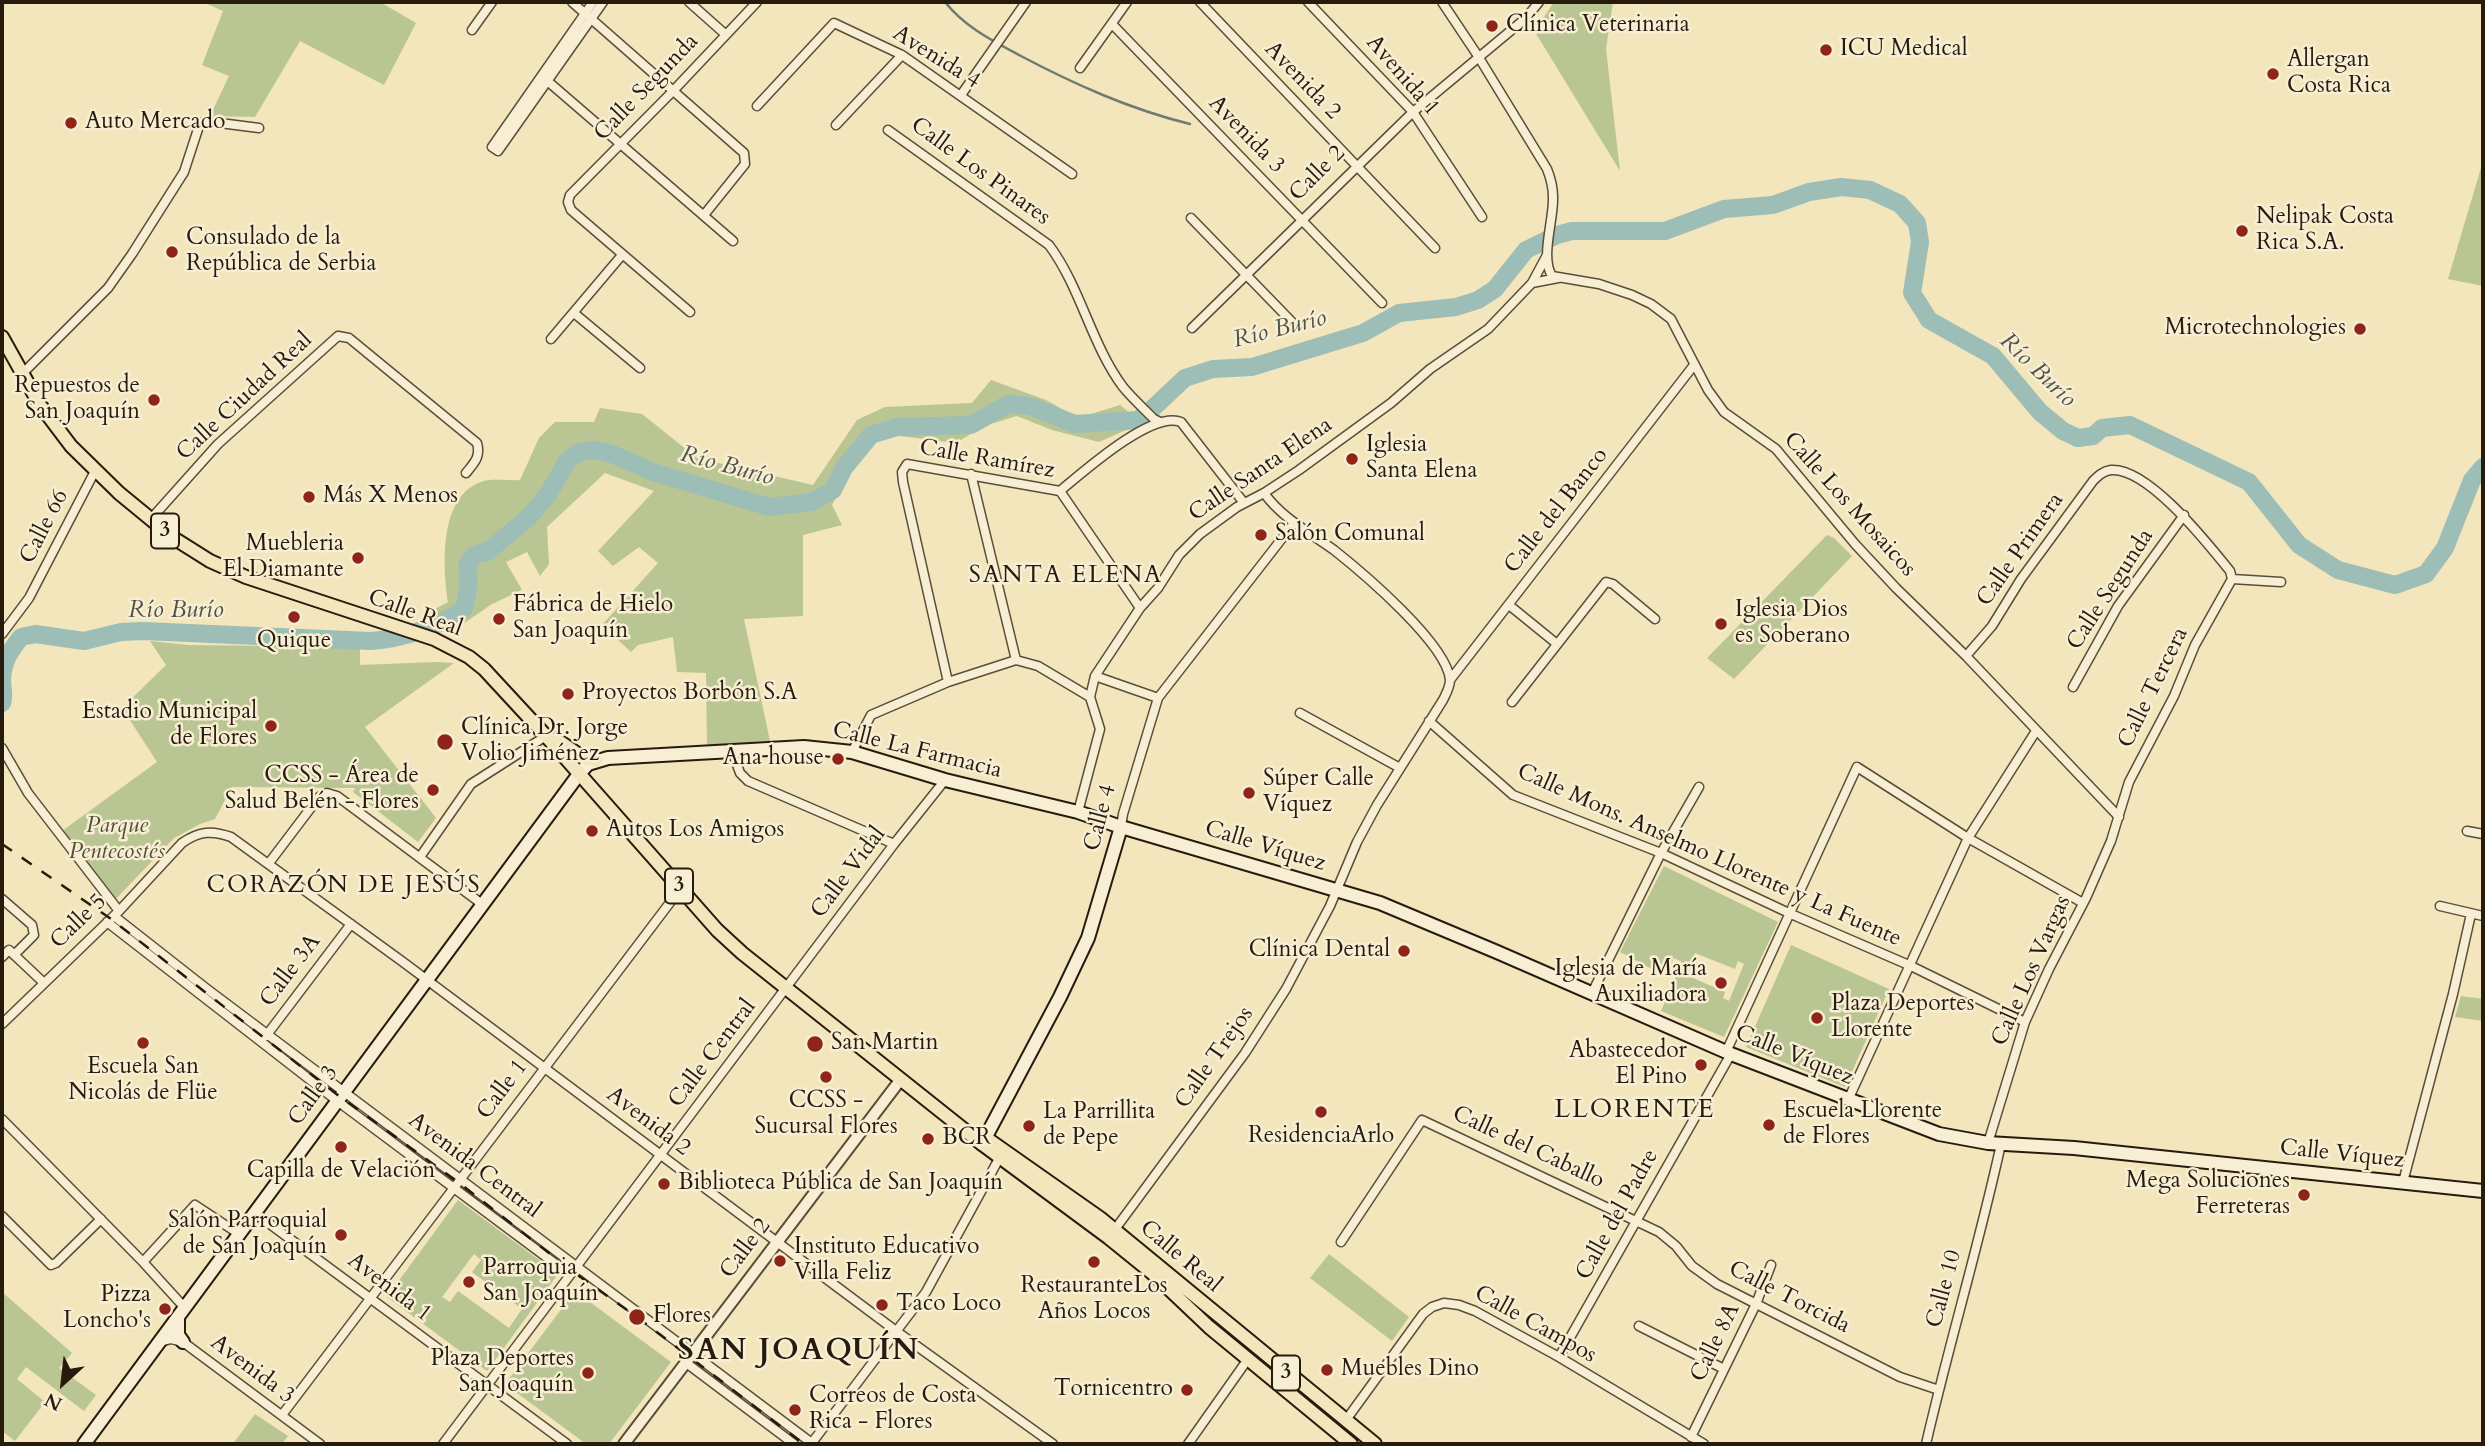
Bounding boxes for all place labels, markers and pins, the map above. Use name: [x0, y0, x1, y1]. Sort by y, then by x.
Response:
place label: Clínica Veterinaria: [1506, 12, 1690, 40]
marker: Clínica Veterinaria: [1484, 18, 1500, 34]
place label: ICU Medical: [1840, 36, 1967, 64]
marker: ICU Medical: [1818, 42, 1834, 58]
place label: Allergan Costa Rica: [2287, 47, 2391, 101]
marker: Allergan Costa Rica: [2265, 66, 2281, 82]
place label: Auto Mercado: [85, 109, 225, 137]
marker: Auto Mercado: [63, 115, 79, 131]
place label: Nelipak Costa Rica S.A.: [2256, 204, 2394, 258]
marker: Nelipak Costa Rica S.A.: [2234, 223, 2250, 239]
place label: Consulado de la República de Serbia: [186, 225, 376, 279]
marker: Consulado de la República de Serbia: [164, 244, 180, 260]
place label: Microtechnologies: [2164, 315, 2346, 343]
marker: Microtechnologies: [2352, 321, 2368, 337]
place label: Repuestos de San Joaquín: [14, 373, 140, 427]
marker: Repuestos de San Joaquín: [146, 392, 162, 408]
place label: Iglesia Santa Elena: [1366, 432, 1477, 486]
marker: Iglesia Santa Elena: [1344, 451, 1360, 467]
place label: Más X Menos: [323, 483, 458, 511]
marker: Más X Menos: [301, 489, 317, 505]
place label: Salón Comunal: [1275, 521, 1425, 549]
marker: Salón Comunal: [1253, 527, 1269, 543]
place label: Muebleria El Diamante: [223, 531, 344, 585]
marker: Muebleria El Diamante: [350, 550, 366, 566]
place label: Fábrica de Hielo San Joaquín: [513, 592, 673, 646]
place label: Iglesia Dios es Soberano: [1735, 597, 1850, 651]
marker: Quique: [286, 609, 302, 625]
marker: Fábrica de Hielo San Joaquín: [491, 611, 507, 627]
marker: Iglesia Dios es Soberano: [1713, 616, 1729, 632]
place label: Quique: [257, 628, 331, 656]
place label: Proyectos Borbón S.A: [582, 680, 797, 708]
marker: Proyectos Borbón S.A: [560, 686, 576, 702]
place label: Estadio Municipal de Flores: [82, 699, 257, 753]
place label: Clínica Dr. Jorge Volio Jiménez: [461, 715, 628, 769]
marker: Estadio Municipal de Flores: [263, 718, 279, 734]
marker: Clínica Dr. Jorge Volio Jiménez: [435, 732, 455, 752]
place label: Ana house: [723, 745, 824, 773]
marker: Ana house: [830, 751, 846, 767]
place label: CCSS - Área de Salud Belén - Flores: [225, 763, 419, 817]
place label: Súper Calle Víquez: [1263, 766, 1374, 820]
marker: CCSS - Área de Salud Belén - Flores: [425, 782, 441, 798]
marker: Súper Calle Víquez: [1241, 785, 1257, 801]
place label: Autos Los Amigos: [606, 817, 784, 845]
marker: Autos Los Amigos: [584, 823, 600, 839]
place label: Clínica Dental: [1249, 937, 1390, 965]
marker: Clínica Dental: [1396, 943, 1412, 959]
place label: Iglesia de María Auxiliadora: [1554, 956, 1707, 1010]
marker: Iglesia de María Auxiliadora: [1713, 975, 1729, 991]
place label: Plaza Deportes Llorente: [1831, 991, 1974, 1045]
marker: Plaza Deportes Llorente: [1809, 1010, 1825, 1026]
place label: San Martin: [831, 1030, 939, 1058]
marker: San Martin: [805, 1034, 825, 1054]
marker: Escuela San Nicolás de Flüe: [135, 1035, 151, 1051]
place label: Abastecedor El Pino: [1569, 1038, 1687, 1092]
place label: Escuela San Nicolás de Flüe: [68, 1054, 218, 1108]
marker: Abastecedor El Pino: [1693, 1057, 1709, 1073]
marker: CCSS - Sucursal Flores: [818, 1069, 834, 1085]
place label: CCSS - Sucursal Flores: [754, 1088, 898, 1142]
place label: Escuela Llorente de Flores: [1783, 1098, 1942, 1152]
place label: La Parrillita de Pepe: [1043, 1099, 1155, 1153]
marker: ResidenciaArlo: [1313, 1104, 1329, 1120]
marker: Escuela Llorente de Flores: [1761, 1117, 1777, 1133]
marker: La Parrillita de Pepe: [1021, 1118, 1037, 1134]
place label: ResidenciaArlo: [1248, 1123, 1394, 1151]
place label: BCR: [942, 1125, 991, 1153]
marker: BCR: [920, 1131, 936, 1147]
marker: Capilla de Velación: [333, 1139, 349, 1155]
place label: Capilla de Velación: [247, 1158, 435, 1186]
place label: Mega Soluciones Ferreteras: [2126, 1168, 2290, 1222]
place label: Biblioteca Pública de San Joaquín: [678, 1170, 1003, 1198]
marker: Biblioteca Pública de San Joaquín: [656, 1176, 672, 1192]
marker: Mega Soluciones Ferreteras: [2296, 1187, 2312, 1203]
place label: Salón Parroquial de San Joaquín: [168, 1208, 327, 1262]
marker: Salón Parroquial de San Joaquín: [333, 1227, 349, 1243]
place label: Instituto Educativo Villa Feliz: [794, 1234, 979, 1288]
marker: Instituto Educativo Villa Feliz: [772, 1253, 788, 1269]
marker: RestauranteLos Años Locos: [1086, 1254, 1102, 1270]
place label: Parroquia San Joaquín: [483, 1255, 598, 1309]
place label: RestauranteLos Años Locos: [1020, 1273, 1168, 1327]
marker: Parroquia San Joaquín: [461, 1274, 477, 1290]
place label: Pizza Loncho's: [63, 1282, 151, 1336]
place label: Taco Loco: [896, 1291, 1001, 1319]
marker: Taco Loco: [874, 1297, 890, 1313]
marker: Pizza Loncho's: [157, 1301, 173, 1317]
place label: Flores: [653, 1303, 711, 1331]
marker: Flores: [627, 1307, 647, 1327]
place label: Plaza Deportes San Joaquín: [431, 1346, 574, 1400]
place label: Muebles Dino: [1341, 1356, 1479, 1384]
marker: Muebles Dino: [1319, 1362, 1335, 1378]
marker: Plaza Deportes San Joaquín: [580, 1365, 596, 1381]
place label: Tornicentro: [1054, 1376, 1173, 1404]
marker: Tornicentro: [1179, 1382, 1195, 1398]
place label: Correos de Costa Rica - Flores: [809, 1383, 976, 1437]
marker: Correos de Costa Rica - Flores: [787, 1402, 803, 1418]

